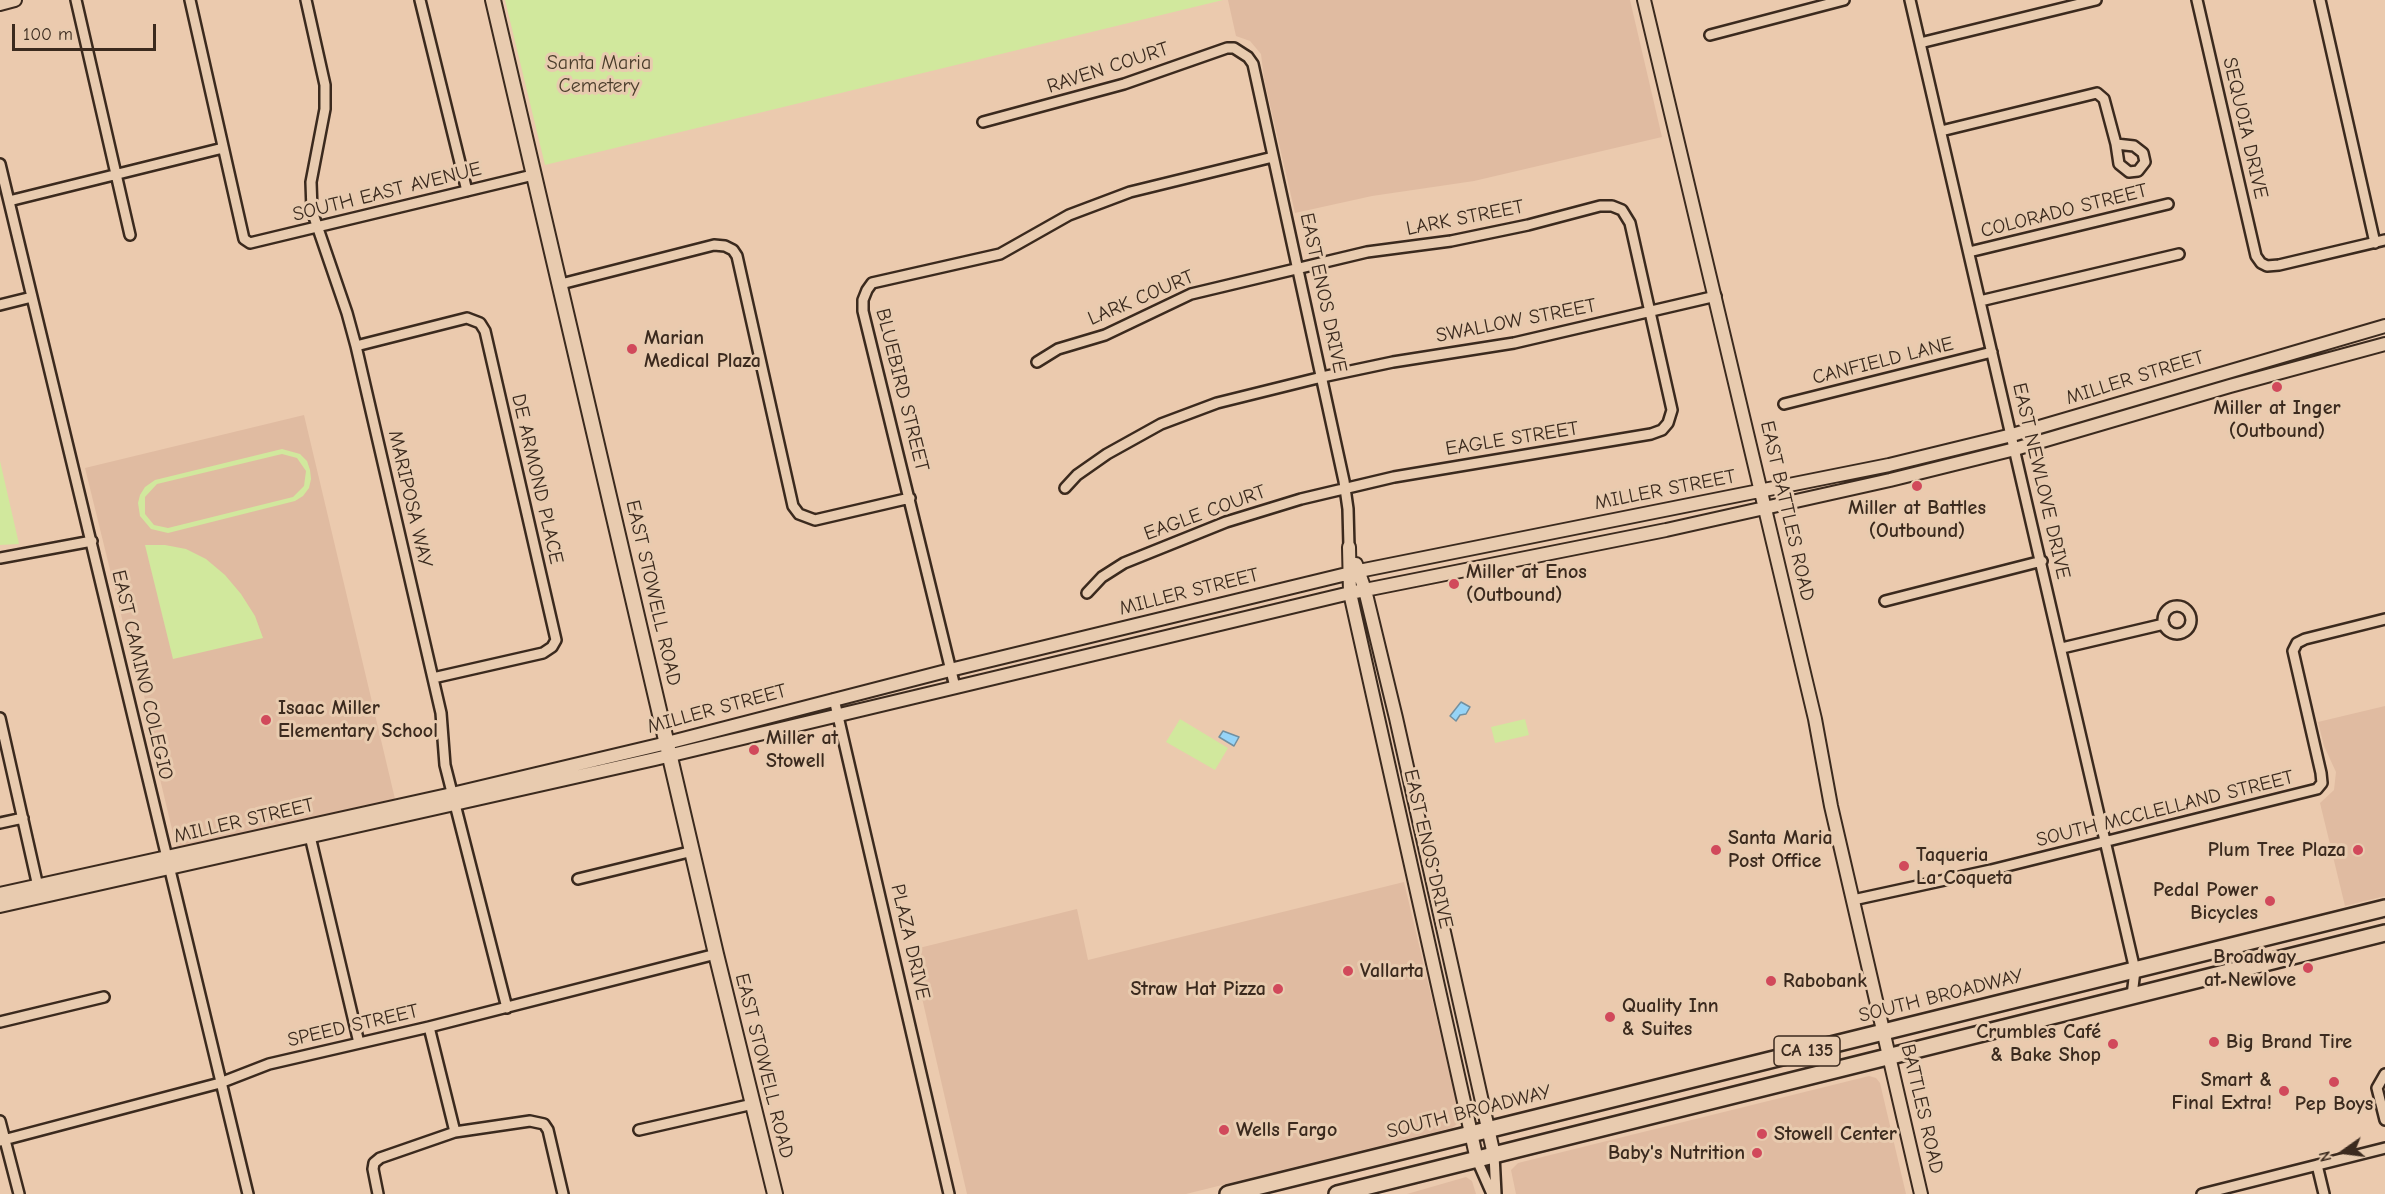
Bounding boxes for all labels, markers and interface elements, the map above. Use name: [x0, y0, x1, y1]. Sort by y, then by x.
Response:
scale bar: [15, 12, 159, 50]
text: 100 m: [23, 24, 73, 45]
street label: RAVEN COURT: [1044, 37, 1172, 99]
park label: Santa Maria Cemetery: [547, 51, 651, 98]
street label: SEQUOIA DRIVE: [2217, 55, 2273, 201]
street label: SOUTH EAST AVENUE: [290, 157, 484, 227]
street label: COLORADO STREET: [1978, 179, 2150, 243]
street label: LARK STREET: [1404, 195, 1526, 241]
street label: EAST ENOS DRIVE: [1294, 211, 1352, 375]
street label: LARK COURT: [1084, 265, 1198, 331]
street label: SWALLOW STREET: [1434, 294, 1598, 348]
street label: BLUEBIRD STREET: [870, 306, 934, 474]
place label: Marian Medical Plaza: [644, 326, 761, 373]
street label: CANFIELD LANE: [1810, 332, 1956, 390]
marker: Marian Medical Plaza: [625, 342, 639, 356]
street label: MILLER STREET: [2063, 346, 2207, 410]
street label: EAST NEWLOVE DRIVE: [2007, 380, 2075, 582]
marker: Miller at Inger (Outbound): [2270, 380, 2284, 394]
street label: DE ARMOND PLACE: [506, 392, 568, 566]
place label: Miller at Inger (Outbound): [2213, 396, 2341, 443]
street label: EAGLE STREET: [1444, 417, 1580, 461]
street label: EAST BATTLES ROAD: [1755, 418, 1819, 604]
street label: MARIPOSA WAY: [383, 428, 437, 570]
street label: MILLER STREET: [1592, 465, 1738, 515]
marker: Miller at Battles (Outbound): [1910, 479, 1924, 493]
street label: EAGLE COURT: [1141, 480, 1269, 546]
place label: Miller at Battles (Outbound): [1848, 496, 1986, 543]
street label: EAST STOWELL ROAD: [620, 498, 686, 688]
place label: Miller at Enos (Outbound): [1466, 560, 1587, 607]
street label: MILLER STREET: [1117, 563, 1261, 621]
street label: EAST CAMINO COLEGIO: [106, 568, 178, 782]
marker: Miller at Enos (Outbound): [1447, 577, 1461, 591]
street label: MILLER STREET: [645, 679, 789, 739]
place label: Isaac Miller Elementary School: [278, 696, 438, 743]
marker: Isaac Miller Elementary School: [259, 713, 273, 727]
place label: Miller at Stowell: [766, 726, 838, 773]
marker: Miller at Stowell: [747, 743, 761, 757]
street label: SOUTH MCCLELLAND STREET: [2034, 765, 2296, 853]
street label: EAST ENOS DRIVE: [1398, 767, 1458, 931]
street label: MILLER STREET: [172, 793, 316, 849]
place label: Santa Maria Post Office: [1728, 826, 1833, 873]
place label: Plum Tree Plaza: [2208, 838, 2346, 862]
marker: Santa Maria Post Office: [1709, 843, 1723, 857]
place label: Taqueria La Coqueta: [1916, 843, 2013, 890]
marker: Plum Tree Plaza: [2351, 843, 2365, 857]
marker: Taqueria La Coqueta: [1897, 859, 1911, 873]
place label: Pedal Power Bicycles: [2153, 878, 2258, 925]
street label: PLAZA DRIVE: [885, 882, 935, 1002]
marker: Pedal Power Bicycles: [2263, 894, 2277, 908]
place label: Broadway at Newlove: [2204, 945, 2296, 992]
place label: Vallarta: [1360, 959, 1424, 983]
marker: Broadway at Newlove: [2301, 961, 2315, 975]
marker: Vallarta: [1341, 964, 1355, 978]
street label: SOUTH BROADWAY: [1856, 964, 2026, 1028]
place label: Rabobank: [1783, 969, 1867, 993]
street label: EAST STOWELL ROAD: [729, 971, 799, 1161]
marker: Rabobank: [1764, 974, 1778, 988]
place label: Straw Hat Pizza: [1130, 977, 1266, 1001]
marker: Straw Hat Pizza: [1271, 982, 1285, 996]
place label: Quality Inn & Suites: [1622, 994, 1719, 1041]
street label: SPEED STREET: [285, 999, 421, 1053]
marker: Quality Inn & Suites: [1603, 1010, 1617, 1024]
place label: Crumbles Café & Bake Shop: [1976, 1020, 2101, 1067]
place label: Big Brand Tire: [2226, 1030, 2352, 1054]
marker: Big Brand Tire: [2207, 1035, 2221, 1049]
road number: CA 135: [1774, 1036, 1840, 1066]
marker: Crumbles Café & Bake Shop: [2106, 1037, 2120, 1051]
street label: BATTLES ROAD: [1895, 1042, 1949, 1176]
place label: Smart & Final Extra!: [2172, 1068, 2272, 1115]
marker: Pep Boys: [2327, 1075, 2341, 1089]
street label: SOUTH BROADWAY: [1384, 1080, 1554, 1144]
marker: Smart & Final Extra!: [2277, 1084, 2291, 1098]
place label: Pep Boys: [2295, 1092, 2373, 1116]
place label: Wells Fargo: [1236, 1118, 1337, 1142]
place label: Stowell Center: [1774, 1122, 1897, 1146]
north arrow: [2313, 1122, 2373, 1182]
marker: Wells Fargo: [1217, 1123, 1231, 1137]
marker: Stowell Center: [1755, 1127, 1769, 1141]
place label: Baby's Nutrition: [1608, 1141, 1745, 1165]
marker: Baby's Nutrition: [1750, 1146, 1764, 1160]
text: N: [2316, 1149, 2336, 1164]

